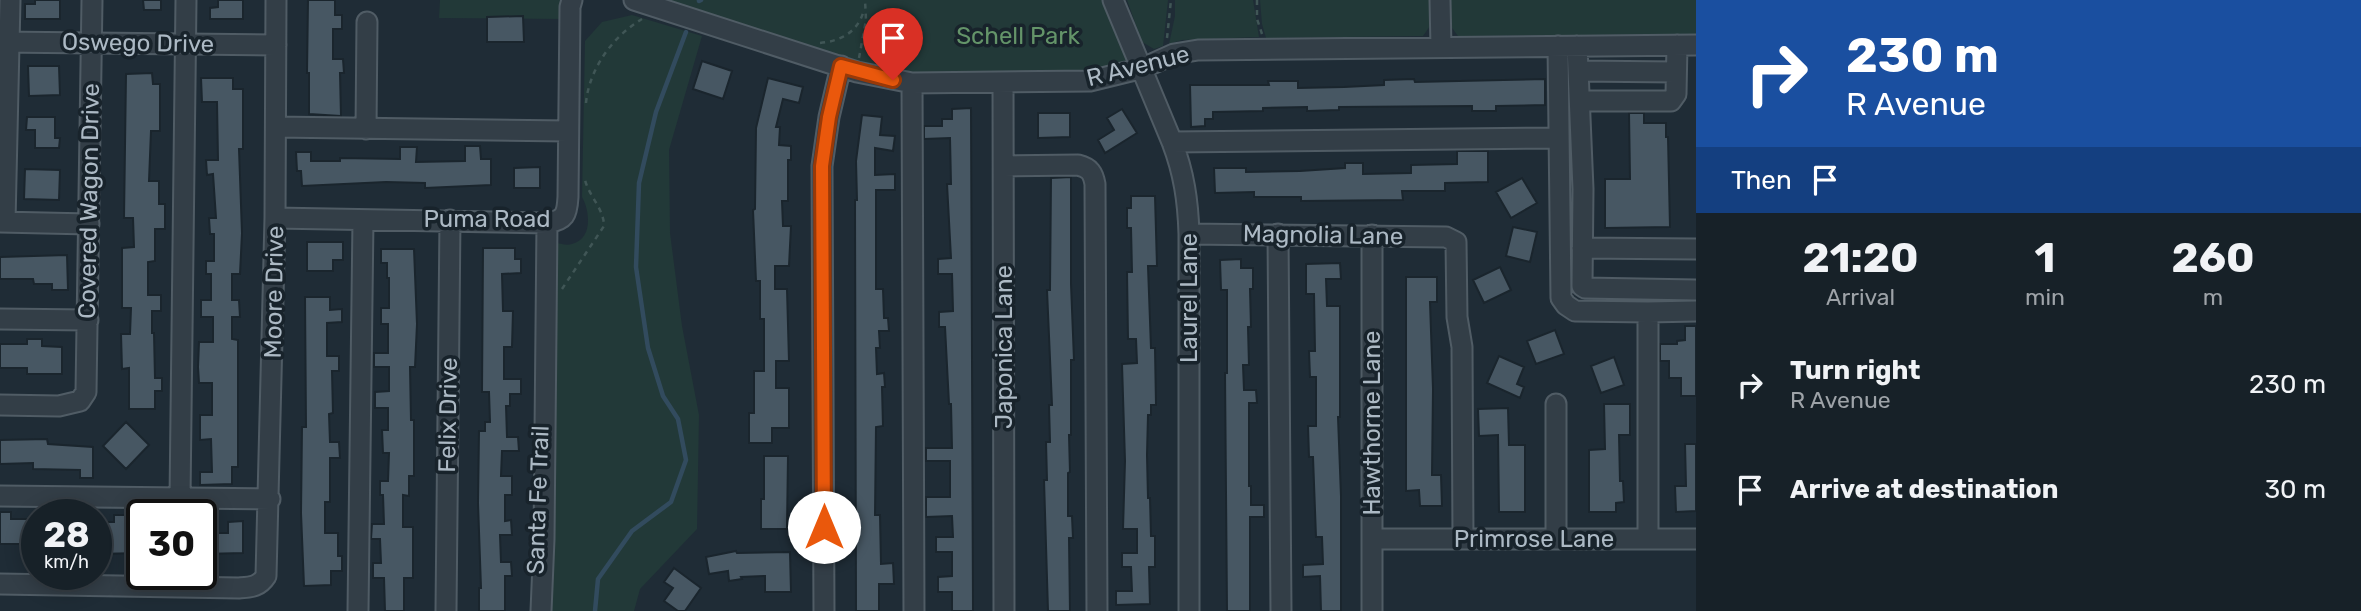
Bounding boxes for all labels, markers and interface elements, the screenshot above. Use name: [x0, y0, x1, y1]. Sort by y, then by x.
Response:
pin: [863, 8, 923, 80]
icon: arrive: [874, 19, 912, 57]
park label: Schell Park: [956, 22, 1080, 50]
text: 230 m: [1846, 26, 1999, 84]
street label: Oswego Drive: [62, 28, 214, 58]
icon: right: [1731, 28, 1822, 119]
street label: R Avenue: [1084, 40, 1192, 92]
street label: Covered Wagon Drive: [73, 83, 105, 319]
text: R Avenue: [1846, 85, 1986, 123]
icon: arrive: [1806, 161, 1844, 199]
text: Then: [1731, 165, 1792, 196]
street label: Puma Road: [423, 205, 551, 233]
street label: Magnolia Lane: [1243, 220, 1403, 250]
street label: Moore Drive: [259, 225, 289, 359]
street label: Laurel Lane: [1175, 233, 1203, 363]
text: 21:20: [1802, 233, 1919, 283]
text: 1: [2035, 233, 2055, 283]
text: 260: [2171, 233, 2255, 283]
street label: Japonica Lane: [990, 265, 1018, 429]
text: Arrival: [1826, 283, 1895, 311]
text: min: [2025, 283, 2065, 311]
text: m: [2203, 283, 2223, 311]
street label: Hawthorne Lane: [1358, 330, 1386, 516]
text: Turn right: [1790, 355, 1920, 386]
street label: Felix Drive: [433, 357, 463, 473]
icon: right: [1731, 366, 1769, 404]
text: 230 m: [2249, 369, 2326, 400]
text: R Avenue: [1790, 386, 1891, 414]
street label: Santa Fe Trail: [521, 425, 555, 575]
icon: arrive: [1731, 471, 1769, 509]
text: Arrive at destination: [1790, 474, 2058, 505]
text: 30 m: [2264, 474, 2326, 505]
position arrow: [787, 490, 861, 564]
speed limit sign: 30: [126, 499, 217, 590]
text: 28: [43, 514, 90, 556]
street label: Primrose Lane: [1454, 525, 1614, 553]
text: km/h: [44, 551, 89, 573]

